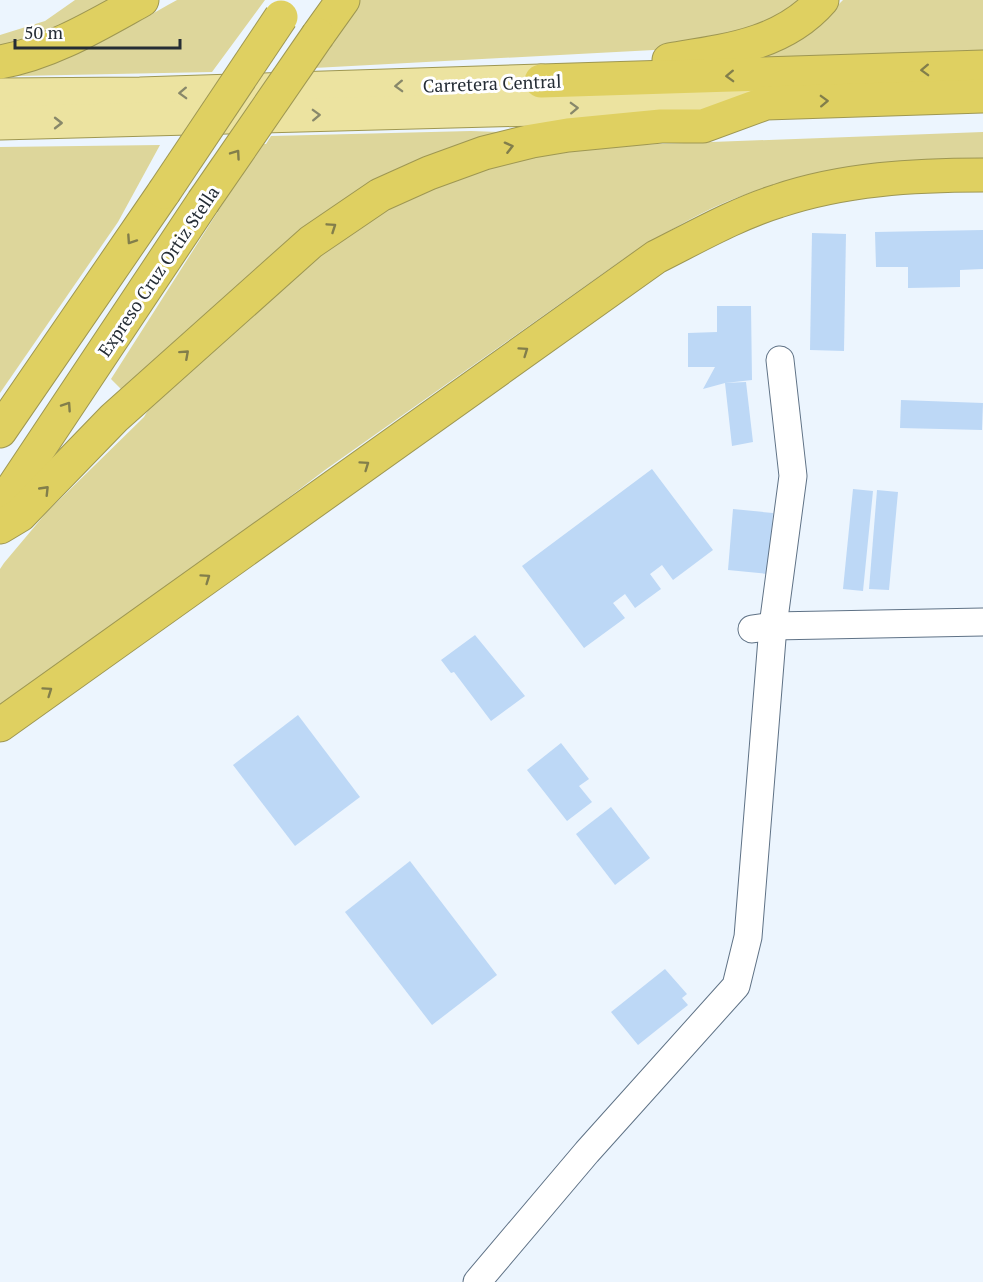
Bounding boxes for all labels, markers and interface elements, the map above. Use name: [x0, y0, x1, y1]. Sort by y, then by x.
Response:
scale bar: [15, 12, 180, 50]
text: 50 m: [24, 20, 64, 44]
one-way arrow: [920, 64, 929, 76]
street label: Carretera Central: [422, 69, 562, 97]
one-way arrow: [725, 69, 734, 82]
one-way arrow: [394, 79, 403, 92]
one-way arrow: [178, 86, 187, 99]
one-way arrow: [820, 95, 829, 108]
one-way arrow: [570, 101, 579, 114]
one-way arrow: [312, 109, 321, 122]
one-way arrow: [54, 116, 63, 129]
one-way arrow: [504, 142, 514, 155]
one-way arrow: [229, 150, 240, 161]
street label: Expreso Cruz Ortiz Stella: [92, 181, 224, 361]
one-way arrow: [326, 223, 337, 234]
one-way arrow: [127, 233, 138, 244]
one-way arrow: [517, 347, 528, 358]
one-way arrow: [178, 350, 189, 361]
one-way arrow: [60, 402, 72, 412]
one-way arrow: [359, 461, 370, 472]
one-way arrow: [37, 486, 48, 497]
one-way arrow: [200, 574, 211, 585]
one-way arrow: [41, 687, 52, 698]

